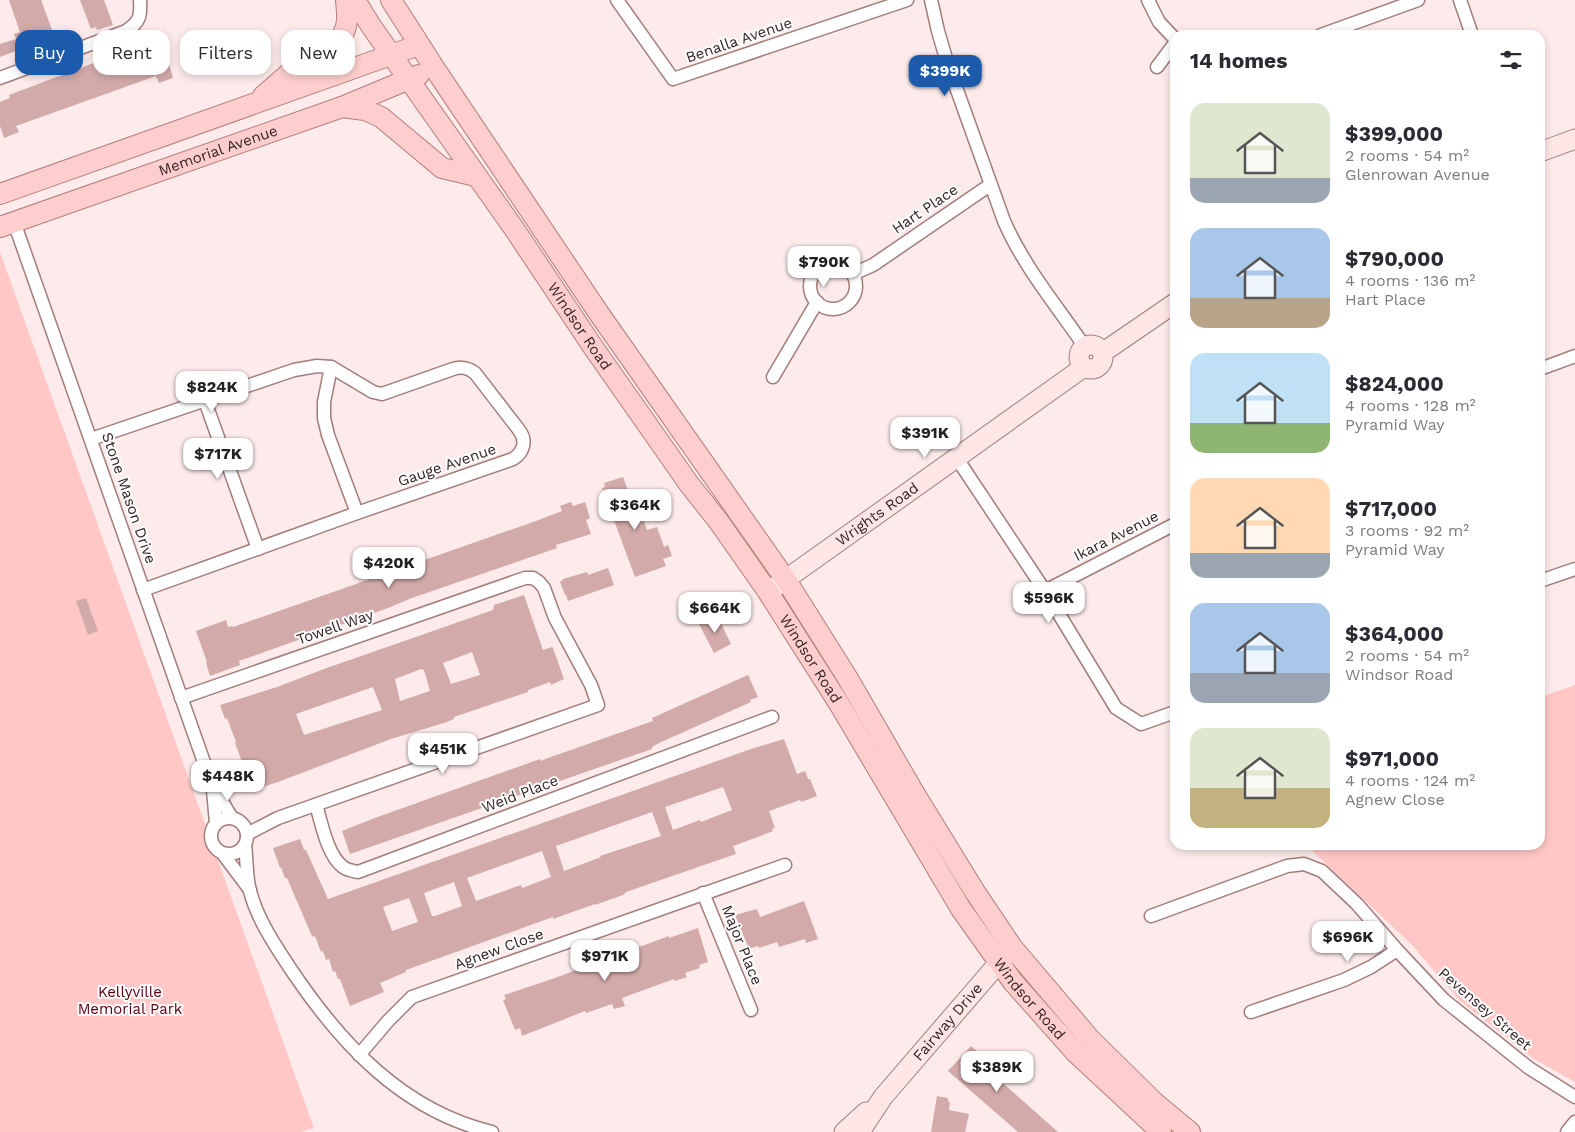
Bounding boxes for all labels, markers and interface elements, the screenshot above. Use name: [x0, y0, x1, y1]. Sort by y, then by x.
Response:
street label: Benalla Avenue: [684, 13, 794, 67]
chip: Buy: [15, 30, 83, 75]
chip: Rent: [93, 30, 170, 75]
chip: Filters: [180, 30, 271, 75]
chip: New: [281, 30, 355, 75]
icon: filters: [1497, 46, 1525, 74]
text: 14 homes: [1190, 48, 1287, 73]
pin: $399K: [910, 54, 980, 97]
text: $399K: [920, 61, 970, 80]
street label: Memorial Avenue: [156, 121, 280, 180]
text: $399,000: [1345, 121, 1443, 146]
icon: home: [1230, 123, 1290, 183]
text: 2 rooms · 54 m²: [1345, 146, 1469, 165]
text: Glenrowan Avenue: [1345, 165, 1490, 184]
street label: Hart Place: [889, 180, 961, 238]
pin: $790K: [789, 246, 859, 288]
text: $790,000: [1345, 246, 1444, 271]
icon: home: [1230, 248, 1290, 308]
text: $790K: [798, 252, 850, 271]
text: 4 rooms · 136 m²: [1345, 271, 1475, 290]
street label: Windsor Road: [544, 279, 615, 373]
text: Hart Place: [1345, 290, 1426, 309]
pin: $824K: [177, 370, 247, 413]
text: $824,000: [1345, 371, 1444, 396]
icon: home: [1230, 373, 1290, 433]
text: $824K: [186, 377, 238, 396]
text: 4 rooms · 128 m²: [1345, 396, 1476, 415]
text: Pyramid Way: [1345, 415, 1445, 434]
pin: $391K: [890, 416, 960, 459]
text: $391K: [901, 423, 949, 442]
street label: Stone Mason Drive: [98, 430, 160, 566]
pin: $717K: [183, 438, 253, 480]
street label: Gauge Avenue: [395, 440, 499, 490]
text: $717K: [194, 444, 242, 463]
street label: Wrights Road: [832, 479, 922, 550]
pin: $364K: [600, 488, 670, 531]
text: $364K: [609, 495, 661, 514]
text: $717,000: [1345, 496, 1437, 521]
icon: home: [1230, 498, 1290, 558]
street label: Ikara Avenue: [1071, 507, 1161, 565]
text: 3 rooms · 92 m²: [1345, 521, 1469, 540]
text: Pyramid Way: [1345, 540, 1445, 559]
pin: $420K: [354, 546, 424, 589]
text: $420K: [363, 553, 415, 572]
pin: $596K: [1014, 582, 1084, 624]
text: $596K: [1024, 588, 1074, 607]
pin: $664K: [680, 592, 750, 634]
text: $664K: [689, 598, 741, 617]
street label: Towell Way: [294, 605, 376, 649]
street label: Windsor Road: [776, 611, 845, 706]
text: $364,000: [1345, 621, 1444, 646]
icon: home: [1230, 623, 1290, 683]
text: 2 rooms · 54 m²: [1345, 646, 1469, 665]
text: Windsor Road: [1345, 665, 1453, 684]
pin: $451K: [408, 732, 478, 775]
text: $451K: [419, 739, 467, 758]
text: $971,000: [1345, 746, 1439, 771]
icon: home: [1230, 748, 1290, 808]
pin: $448K: [193, 760, 263, 802]
text: $448K: [202, 766, 254, 785]
street label: Weid Place: [479, 771, 561, 817]
text: 4 rooms · 124 m²: [1345, 771, 1475, 790]
text: Agnew Close: [1345, 790, 1445, 809]
street label: Major Place: [718, 903, 766, 987]
pin: $696K: [1313, 920, 1383, 963]
street label: Agnew Close: [452, 925, 546, 973]
text: $696K: [1323, 927, 1373, 946]
pin: $971K: [570, 940, 640, 982]
text: $971K: [581, 946, 629, 965]
street label: Windsor Road: [990, 954, 1069, 1043]
street label: Pevensey Street: [1435, 964, 1536, 1055]
street label: Fairway Drive: [909, 979, 986, 1065]
park label: Kellyville Memorial Park: [78, 983, 183, 1018]
pin: $389K: [962, 1050, 1032, 1093]
text: $389K: [972, 1057, 1022, 1076]

